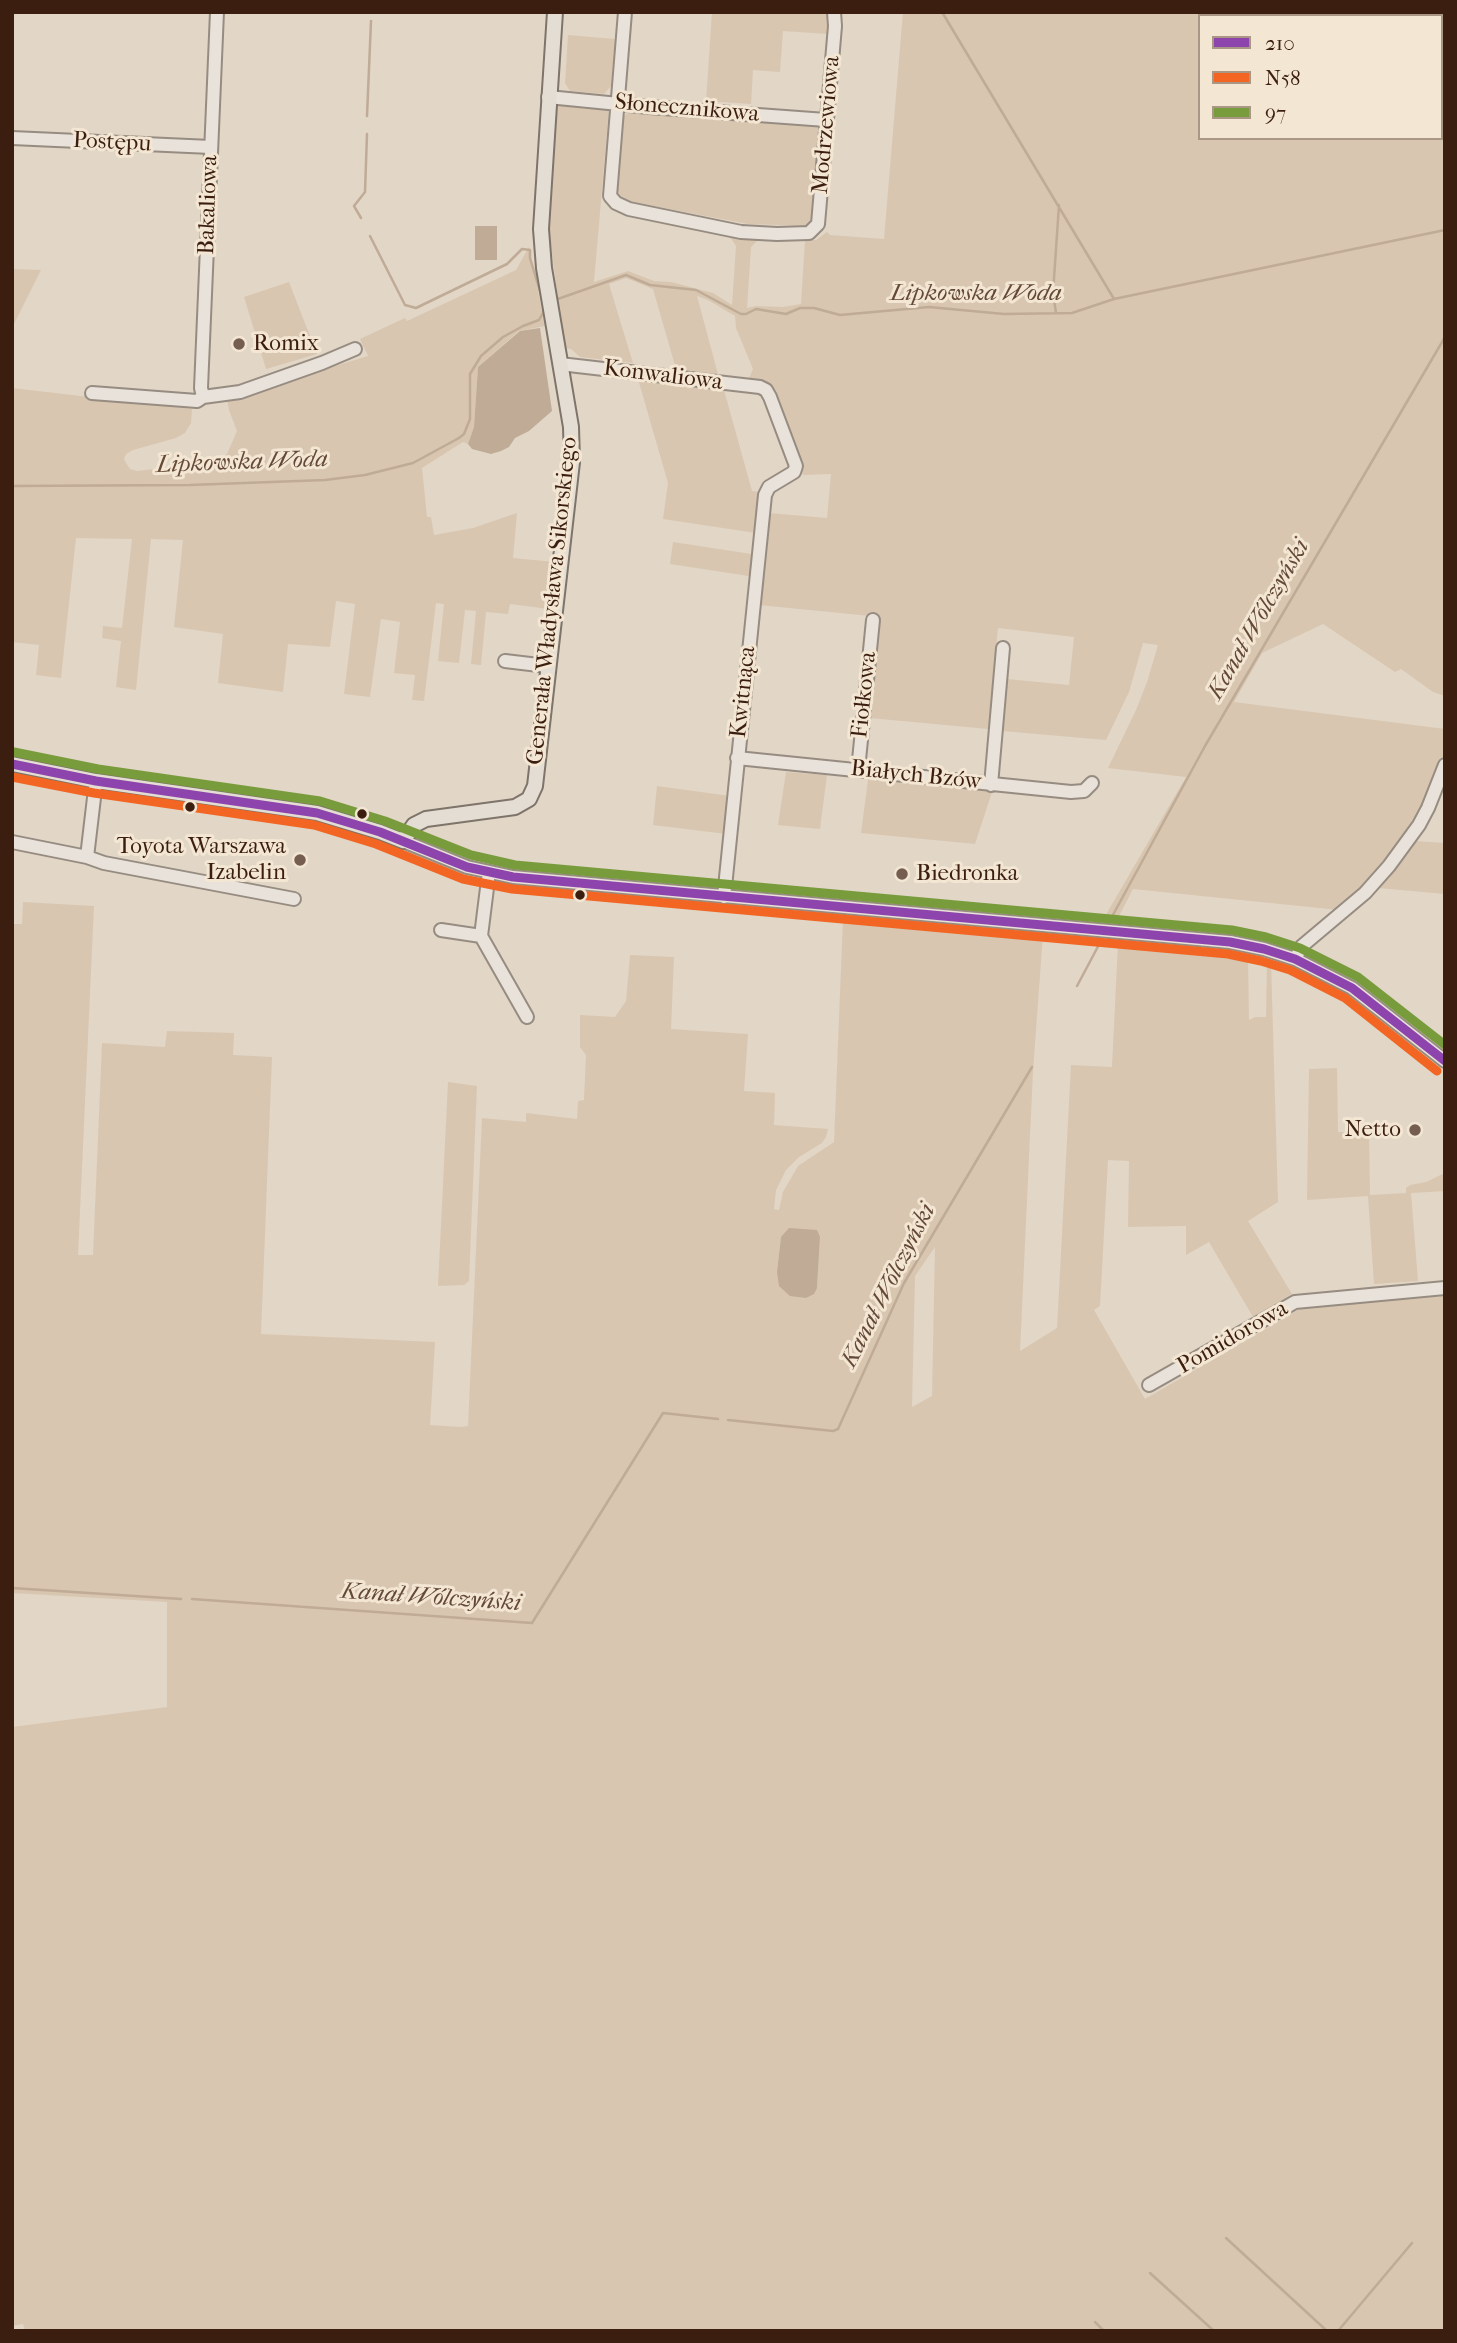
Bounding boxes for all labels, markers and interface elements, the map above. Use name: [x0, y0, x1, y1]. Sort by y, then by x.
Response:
legend: [1198, 14, 1443, 140]
text: 210: [1265, 31, 1295, 55]
street label: Modrzewiowa: [807, 55, 847, 195]
text: N58: [1265, 66, 1301, 90]
street label: Słonecznikowa: [614, 89, 760, 129]
text: 97: [1265, 101, 1286, 125]
street label: Postępu: [72, 127, 152, 159]
street label: Bakaliowa: [193, 155, 225, 255]
water label: Lipkowska Woda: [890, 280, 1062, 308]
place label: Romix: [253, 330, 319, 358]
marker: Romix: [231, 336, 247, 352]
street label: Konwaliowa: [602, 355, 724, 397]
street label: Generała Władysława Sikorskiego: [522, 436, 584, 766]
water label: Lipkowska Woda: [156, 446, 328, 480]
water label: Kanał Wólczyński: [1202, 535, 1316, 705]
street label: Kwitnąca: [725, 645, 763, 739]
street label: Fiołkowa: [847, 650, 883, 740]
street label: Białych Bzów: [849, 755, 983, 797]
unlabelled marker: [183, 800, 197, 814]
unlabelled marker: [355, 807, 369, 821]
place label: Toyota Warszawa Izabelin: [117, 833, 286, 887]
marker: Toyota Warszawa Izabelin: [292, 852, 308, 868]
place label: Biedronka: [916, 860, 1018, 888]
marker: Biedronka: [894, 866, 910, 882]
unlabelled marker: [573, 888, 587, 902]
place label: Netto: [1345, 1116, 1401, 1144]
marker: Netto: [1407, 1122, 1423, 1138]
water label: Kanał Wólczyński: [835, 1199, 943, 1373]
street label: Pomidorowa: [1173, 1295, 1293, 1381]
water label: Kanał Wólczyński: [340, 1577, 522, 1619]

